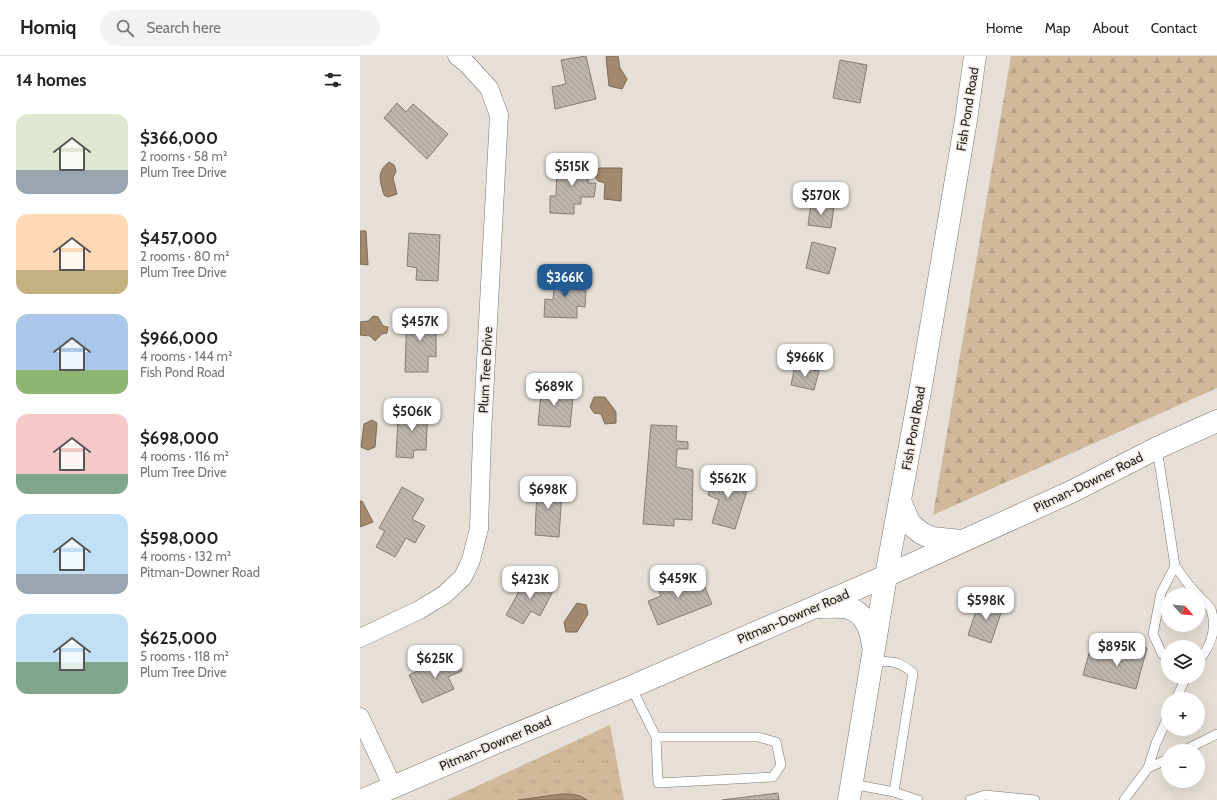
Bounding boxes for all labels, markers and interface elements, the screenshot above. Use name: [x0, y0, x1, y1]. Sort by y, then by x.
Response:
search box: [100, 10, 380, 46]
text: Homiq: [20, 16, 76, 39]
icon: search: [114, 17, 136, 39]
text: Search here: [146, 19, 221, 37]
text: Home: [986, 19, 1023, 37]
text: Map: [1045, 19, 1070, 37]
text: About: [1092, 19, 1129, 37]
text: Contact: [1151, 19, 1197, 37]
street label: Fish Pond Road: [952, 66, 982, 152]
icon: filters: [322, 69, 344, 91]
text: 14 homes: [16, 70, 86, 90]
text: $366,000: [140, 128, 218, 148]
icon: home: [48, 130, 96, 178]
text: 2 rooms · 58 m²: [140, 148, 227, 164]
pin: $515K: [544, 153, 600, 187]
text: $515K: [555, 158, 589, 174]
text: Plum Tree Drive: [140, 164, 227, 180]
pin: $570K: [793, 182, 849, 216]
text: $570K: [802, 187, 840, 203]
text: $457,000: [140, 228, 217, 248]
icon: home: [48, 230, 96, 278]
text: 2 rooms · 80 m²: [140, 248, 229, 264]
text: Plum Tree Drive: [140, 264, 227, 280]
pin: $366K: [537, 264, 593, 298]
text: $366K: [546, 269, 584, 285]
pin: $457K: [392, 308, 448, 342]
text: $457K: [401, 313, 439, 329]
street label: Plum Tree Drive: [475, 326, 495, 414]
text: $966,000: [140, 328, 218, 348]
icon: home: [48, 330, 96, 378]
pin: $966K: [777, 344, 833, 378]
text: 4 rooms · 144 m²: [140, 348, 232, 364]
text: $966K: [786, 349, 824, 365]
text: Fish Pond Road: [140, 364, 225, 380]
pin: $689K: [526, 373, 582, 407]
text: $689K: [535, 378, 573, 394]
street label: Fish Pond Road: [898, 385, 928, 471]
pin: $506K: [384, 398, 440, 432]
text: $506K: [392, 403, 432, 419]
text: $698,000: [140, 428, 219, 448]
icon: home: [48, 430, 96, 478]
text: 4 rooms · 116 m²: [140, 448, 229, 464]
street label: Pitman-Downer Road: [1031, 449, 1145, 515]
text: Plum Tree Drive: [140, 464, 227, 480]
pin: $562K: [700, 465, 756, 499]
text: $562K: [710, 470, 746, 486]
pin: $698K: [520, 476, 576, 510]
text: $698K: [529, 481, 567, 497]
text: $598,000: [140, 528, 219, 548]
icon: home: [48, 530, 96, 578]
text: 4 rooms · 132 m²: [140, 548, 231, 564]
text: Pitman-Downer Road: [140, 564, 260, 580]
pin: $459K: [650, 565, 706, 599]
pin: $423K: [502, 566, 558, 600]
text: $459K: [659, 570, 697, 586]
text: $423K: [511, 571, 549, 587]
street label: Pitman-Downer Road: [735, 585, 851, 647]
pin: $598K: [958, 587, 1014, 621]
north arrow: [1161, 588, 1205, 632]
map controls: [1161, 588, 1205, 788]
text: $598K: [967, 592, 1005, 608]
text: $625,000: [140, 628, 217, 648]
icon: home: [48, 630, 96, 678]
pin: $895K: [1089, 633, 1145, 667]
text: $895K: [1098, 638, 1136, 654]
button: layers: [1161, 640, 1205, 684]
pin: $625K: [407, 645, 463, 679]
text: 5 rooms · 118 m²: [140, 648, 229, 664]
text: $625K: [417, 650, 453, 666]
text: Plum Tree Drive: [140, 664, 227, 680]
button: +: [1161, 692, 1205, 736]
street label: Pitman-Downer Road: [437, 712, 553, 774]
button: −: [1161, 744, 1205, 788]

